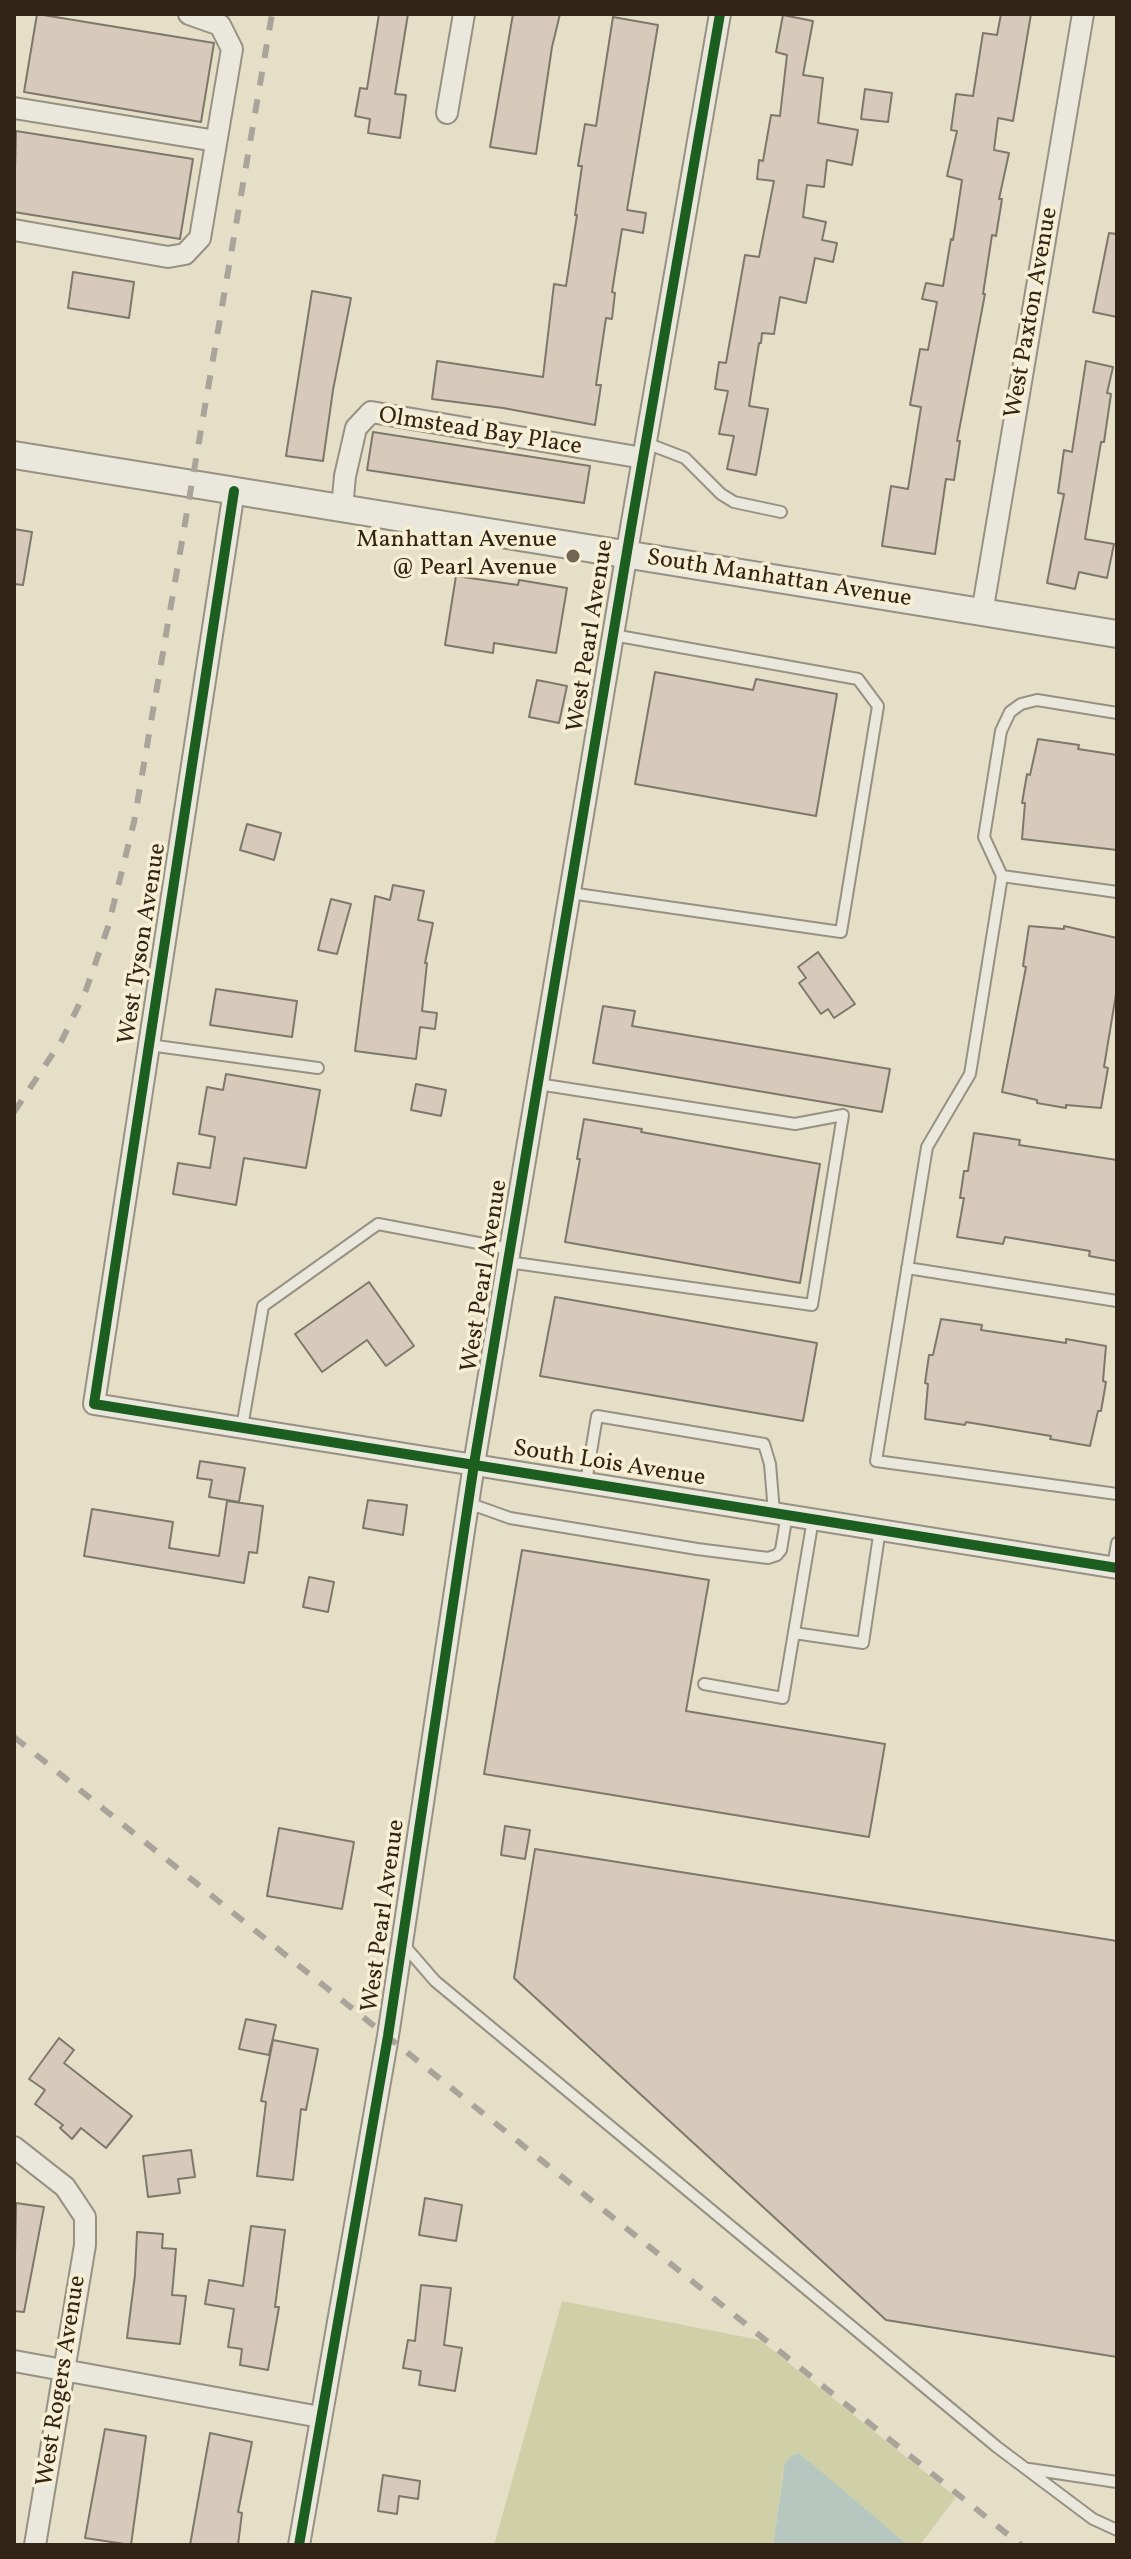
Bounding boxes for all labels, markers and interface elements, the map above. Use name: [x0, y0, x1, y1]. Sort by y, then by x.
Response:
street label: West Paxton Avenue: [1000, 205, 1066, 421]
street label: Olmstead Bay Place: [376, 403, 584, 463]
place label: Manhattan Avenue @ Pearl Avenue: [356, 528, 557, 584]
street label: West Pearl Avenue: [563, 538, 621, 734]
street label: South Manhattan Avenue: [644, 545, 914, 615]
marker: Manhattan Avenue @ Pearl Avenue: [564, 547, 582, 565]
street label: West Tyson Avenue: [114, 841, 174, 1047]
street label: West Pearl Avenue: [457, 1178, 515, 1374]
street label: South Lois Avenue: [511, 1436, 707, 1494]
street label: West Pearl Avenue: [357, 1818, 413, 2014]
street label: West Rogers Avenue: [32, 2274, 94, 2488]

